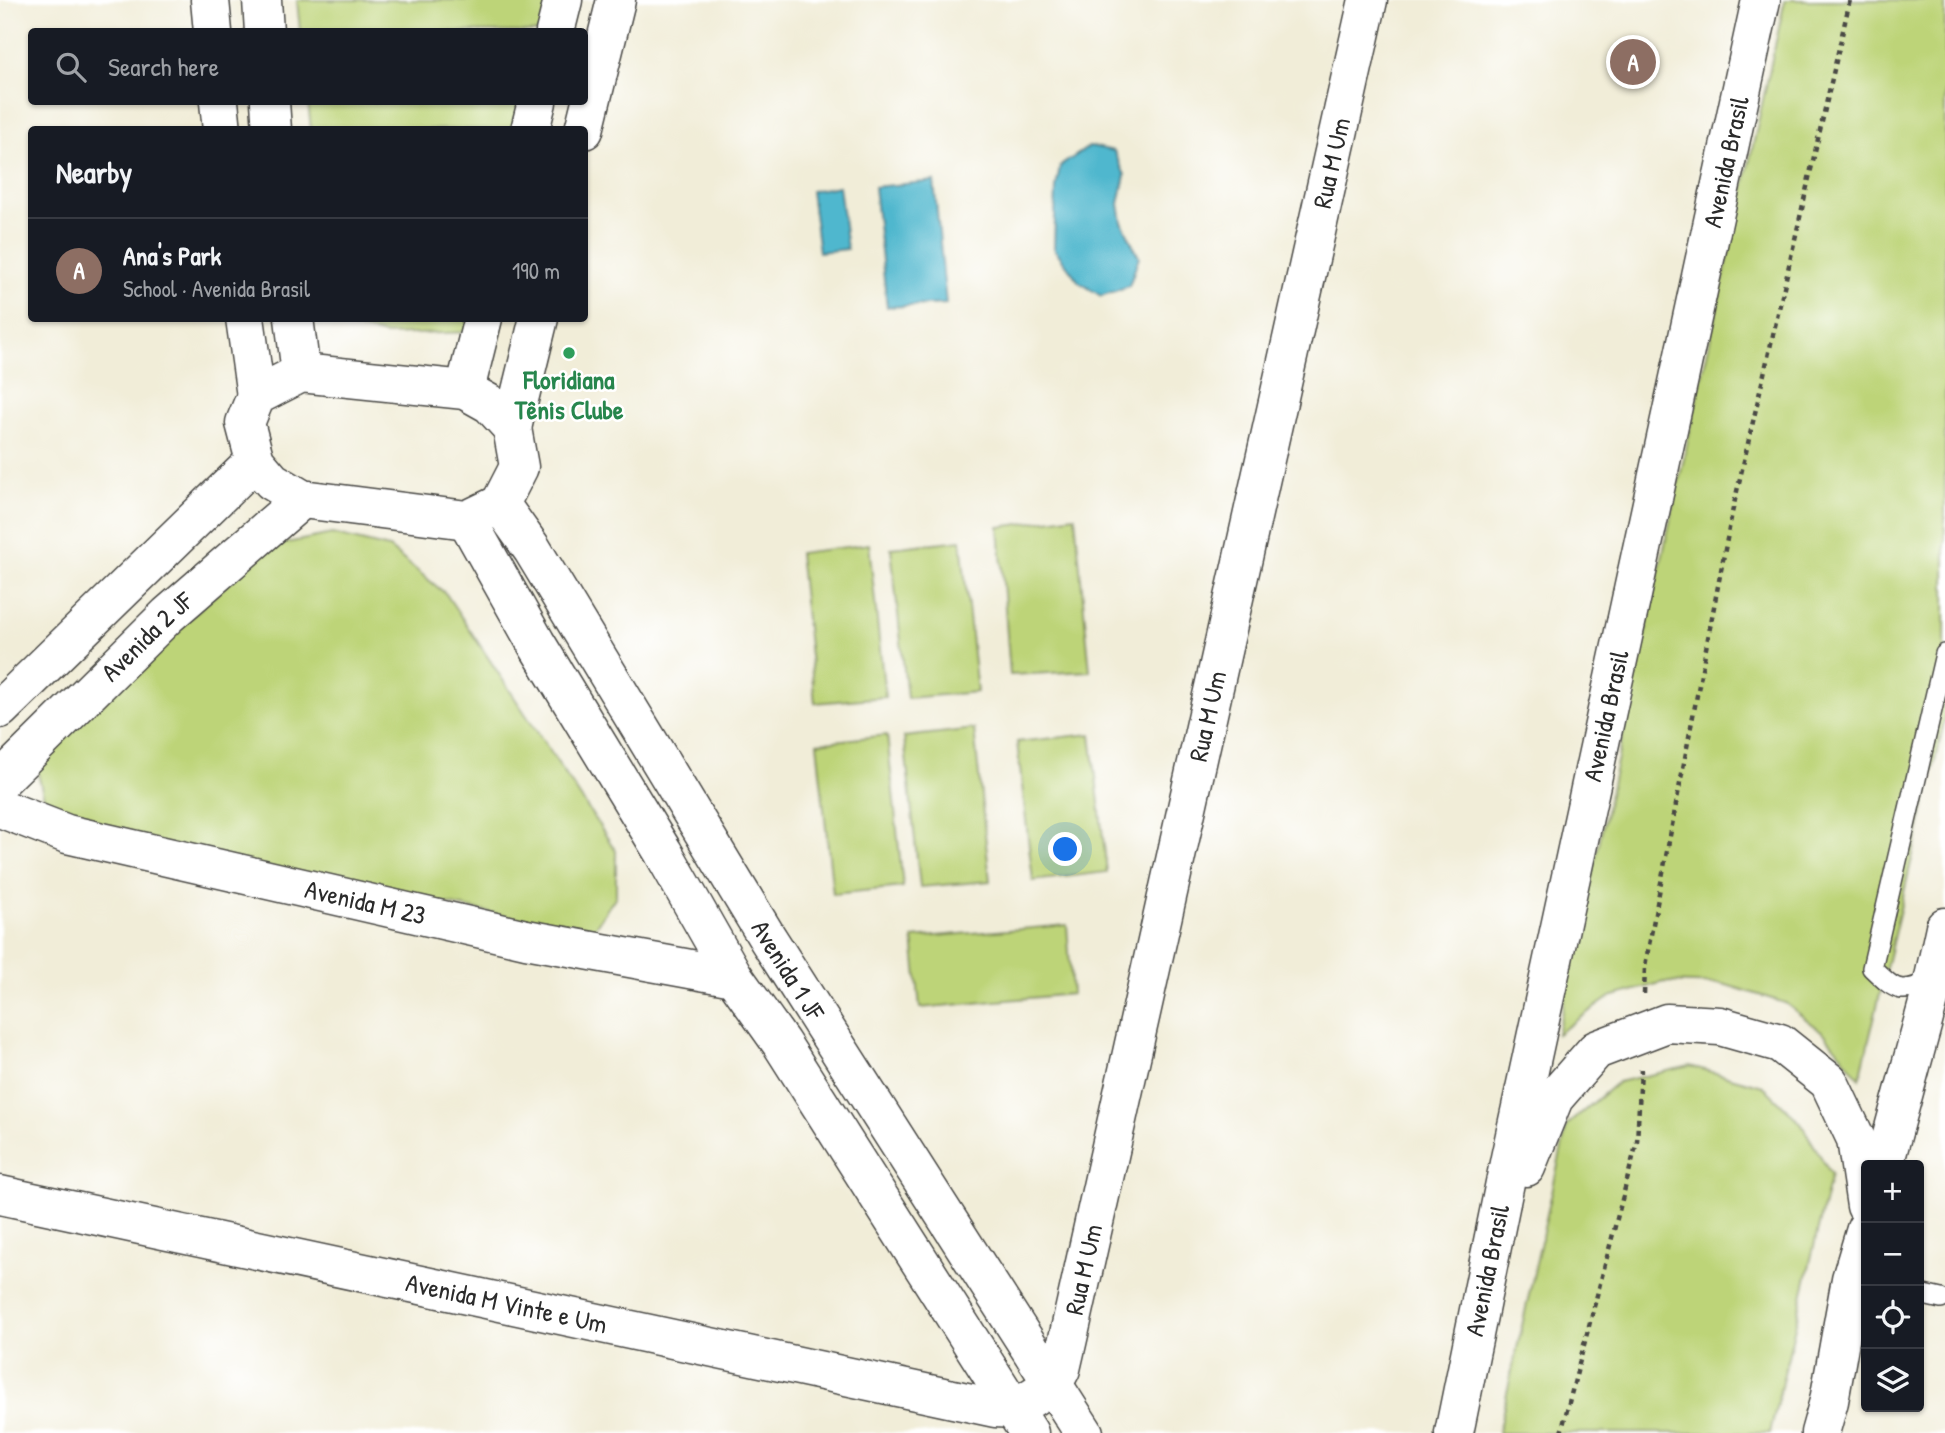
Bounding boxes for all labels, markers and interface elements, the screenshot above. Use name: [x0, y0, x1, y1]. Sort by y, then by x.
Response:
search box: [28, 28, 588, 105]
pin: A: [1610, 36, 1656, 88]
icon: search: [52, 48, 90, 86]
text: Search here: [108, 49, 219, 84]
street label: Avenida Brasil: [1694, 93, 1757, 231]
street label: Rua M Um: [1304, 114, 1358, 211]
text: Nearby: [56, 152, 132, 192]
text: Ana's Park: [123, 238, 221, 273]
text: A: [73, 255, 85, 286]
text: 190 m: [512, 255, 560, 286]
text: School · Avenida Brasil: [123, 273, 310, 304]
marker: Floridiana Tênis Clube: [561, 345, 577, 361]
place label: Floridiana Tênis Clube: [514, 362, 624, 427]
street label: Avenida 2 JF: [93, 583, 201, 689]
street label: Avenida Brasil: [1574, 647, 1637, 785]
street label: Rua M Um: [1180, 667, 1234, 765]
your location: [1048, 832, 1082, 866]
street label: Avenida M 23: [302, 871, 429, 933]
street label: Avenida 1 JF: [744, 913, 834, 1028]
map controls: [1861, 1160, 1924, 1412]
button: +: [1861, 1160, 1924, 1223]
street label: Avenida Brasil: [1456, 1201, 1517, 1339]
street label: Rua M Um: [1056, 1221, 1110, 1318]
button: −: [1861, 1223, 1924, 1286]
street label: Avenida M Vinte e Um: [403, 1264, 610, 1341]
button: locate: [1861, 1286, 1924, 1349]
button: layers: [1861, 1349, 1924, 1412]

